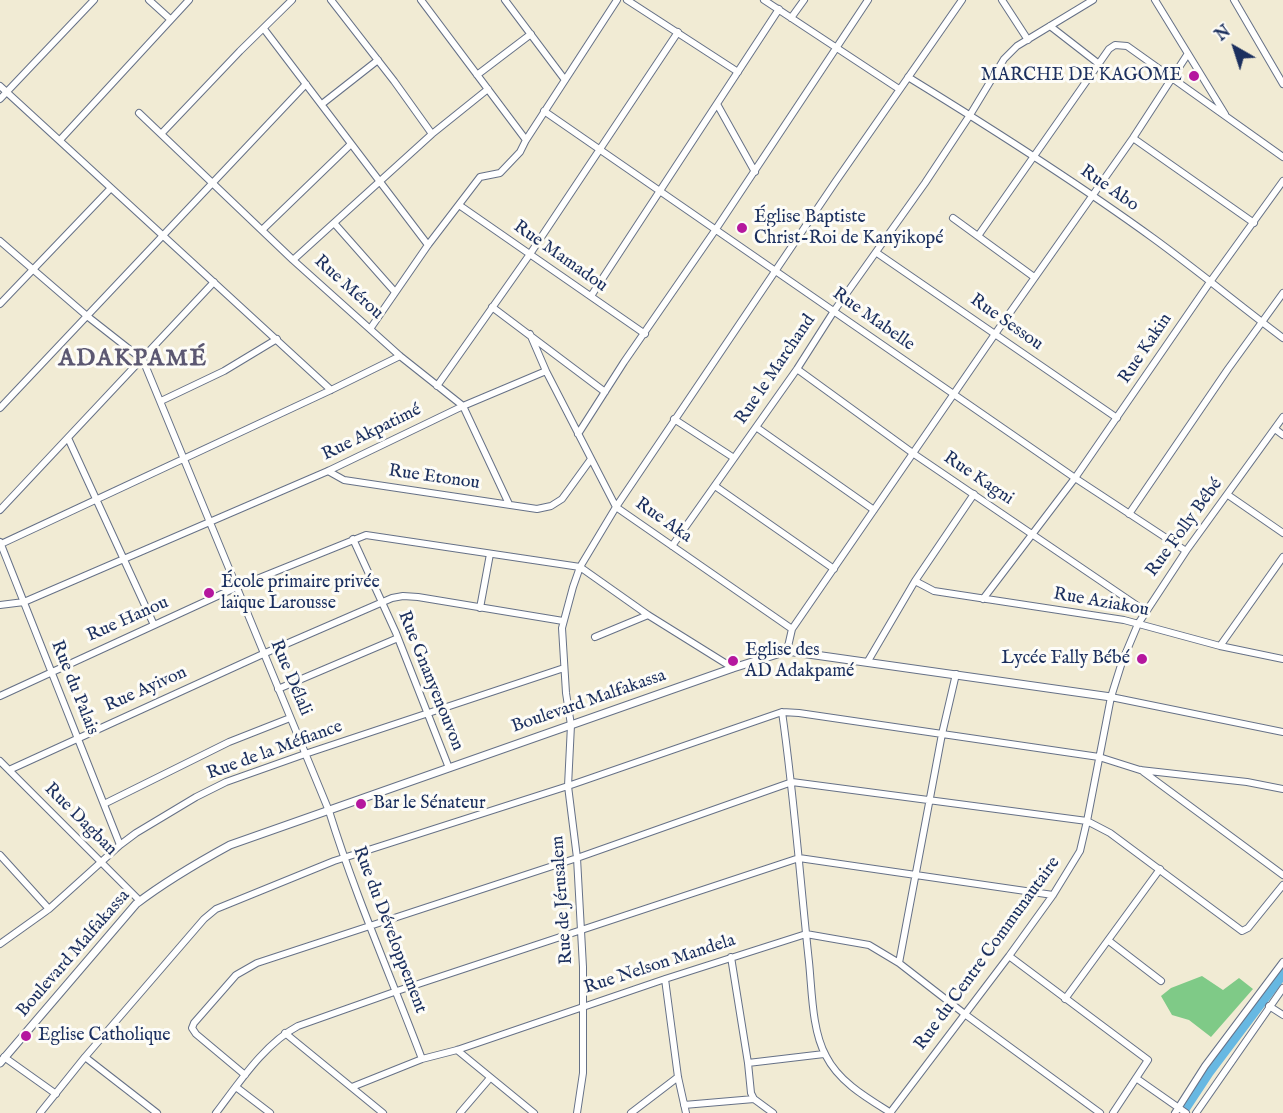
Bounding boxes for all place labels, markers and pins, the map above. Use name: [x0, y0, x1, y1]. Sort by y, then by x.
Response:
place label: MARCHE DE KAGOME: [981, 65, 1182, 87]
marker: MARCHE DE KAGOME: [1187, 69, 1201, 83]
place label: Église Baptiste Christ-Roi de Kanyikopé: [754, 207, 944, 250]
marker: Église Baptiste Christ-Roi de Kanyikopé: [735, 221, 749, 235]
place label: École primaire privée laïque Larousse: [221, 572, 380, 614]
marker: École primaire privée laïque Larousse: [202, 586, 216, 600]
place label: Eglise des AD Adakpamé: [745, 640, 854, 682]
place label: Lycée Fally Bébé: [1001, 648, 1130, 670]
marker: Lycée Fally Bébé: [1135, 652, 1149, 666]
marker: Eglise des AD Adakpamé: [726, 654, 740, 668]
place label: Bar le Sénateur: [373, 793, 485, 815]
marker: Bar le Sénateur: [354, 797, 368, 811]
place label: Eglise Catholique: [38, 1025, 171, 1047]
marker: Eglise Catholique: [19, 1029, 33, 1043]

